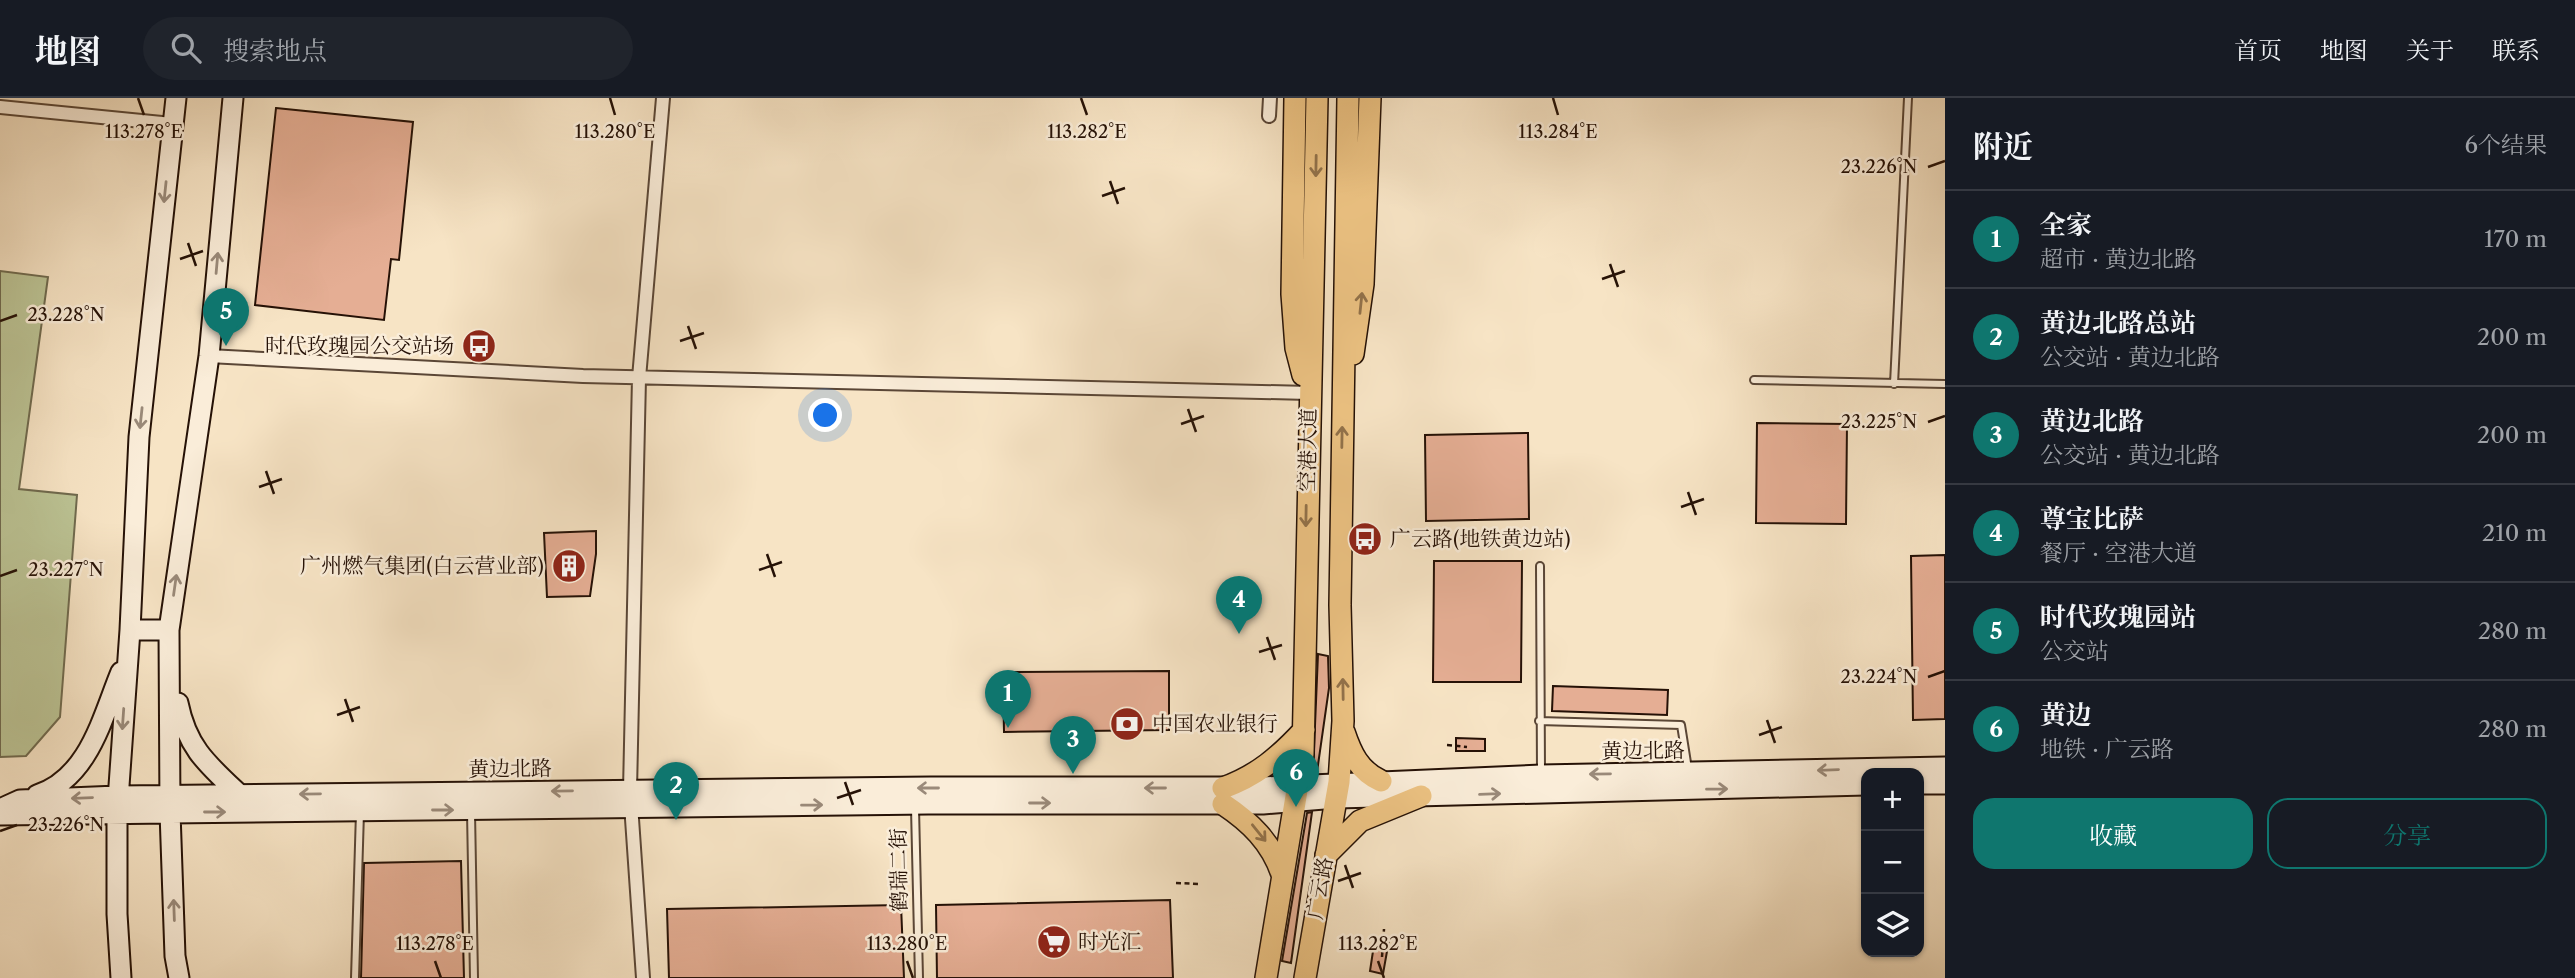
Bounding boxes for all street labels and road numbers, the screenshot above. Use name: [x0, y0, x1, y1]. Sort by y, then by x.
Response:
street label: 空港大道: [1294, 408, 1321, 492]
street label: 黄边北路: [1601, 737, 1685, 764]
street label: 黄边北路: [468, 755, 552, 782]
street label: 鹤瑞二街: [885, 828, 912, 912]
street label: 广云路: [1302, 855, 1337, 921]

